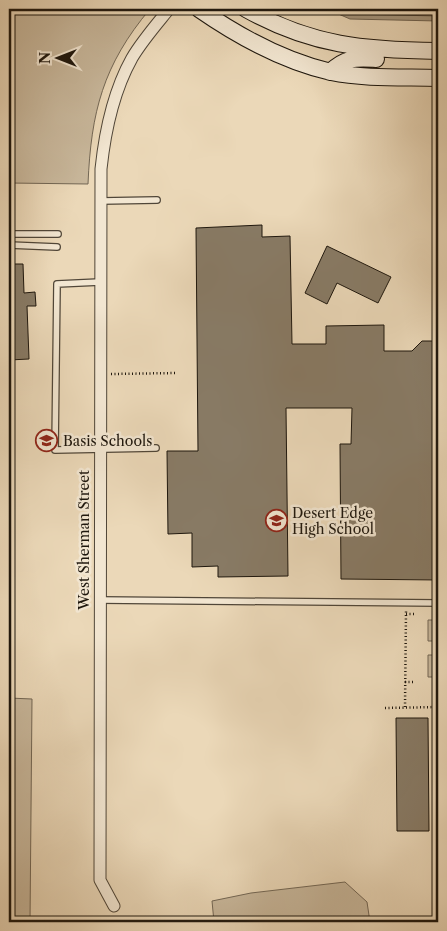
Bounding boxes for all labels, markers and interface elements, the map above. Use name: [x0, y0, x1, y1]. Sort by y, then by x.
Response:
north arrow: [32, 32, 82, 82]
text: N: [36, 52, 54, 64]
school or university icon: Basis Schools: [35, 429, 59, 453]
place label: Basis Schools: [63, 432, 152, 450]
street label: West Sherman Street: [75, 470, 93, 611]
place label: Desert Edge High School: [292, 504, 374, 538]
school or university icon: Desert Edge High School: [264, 509, 288, 533]

